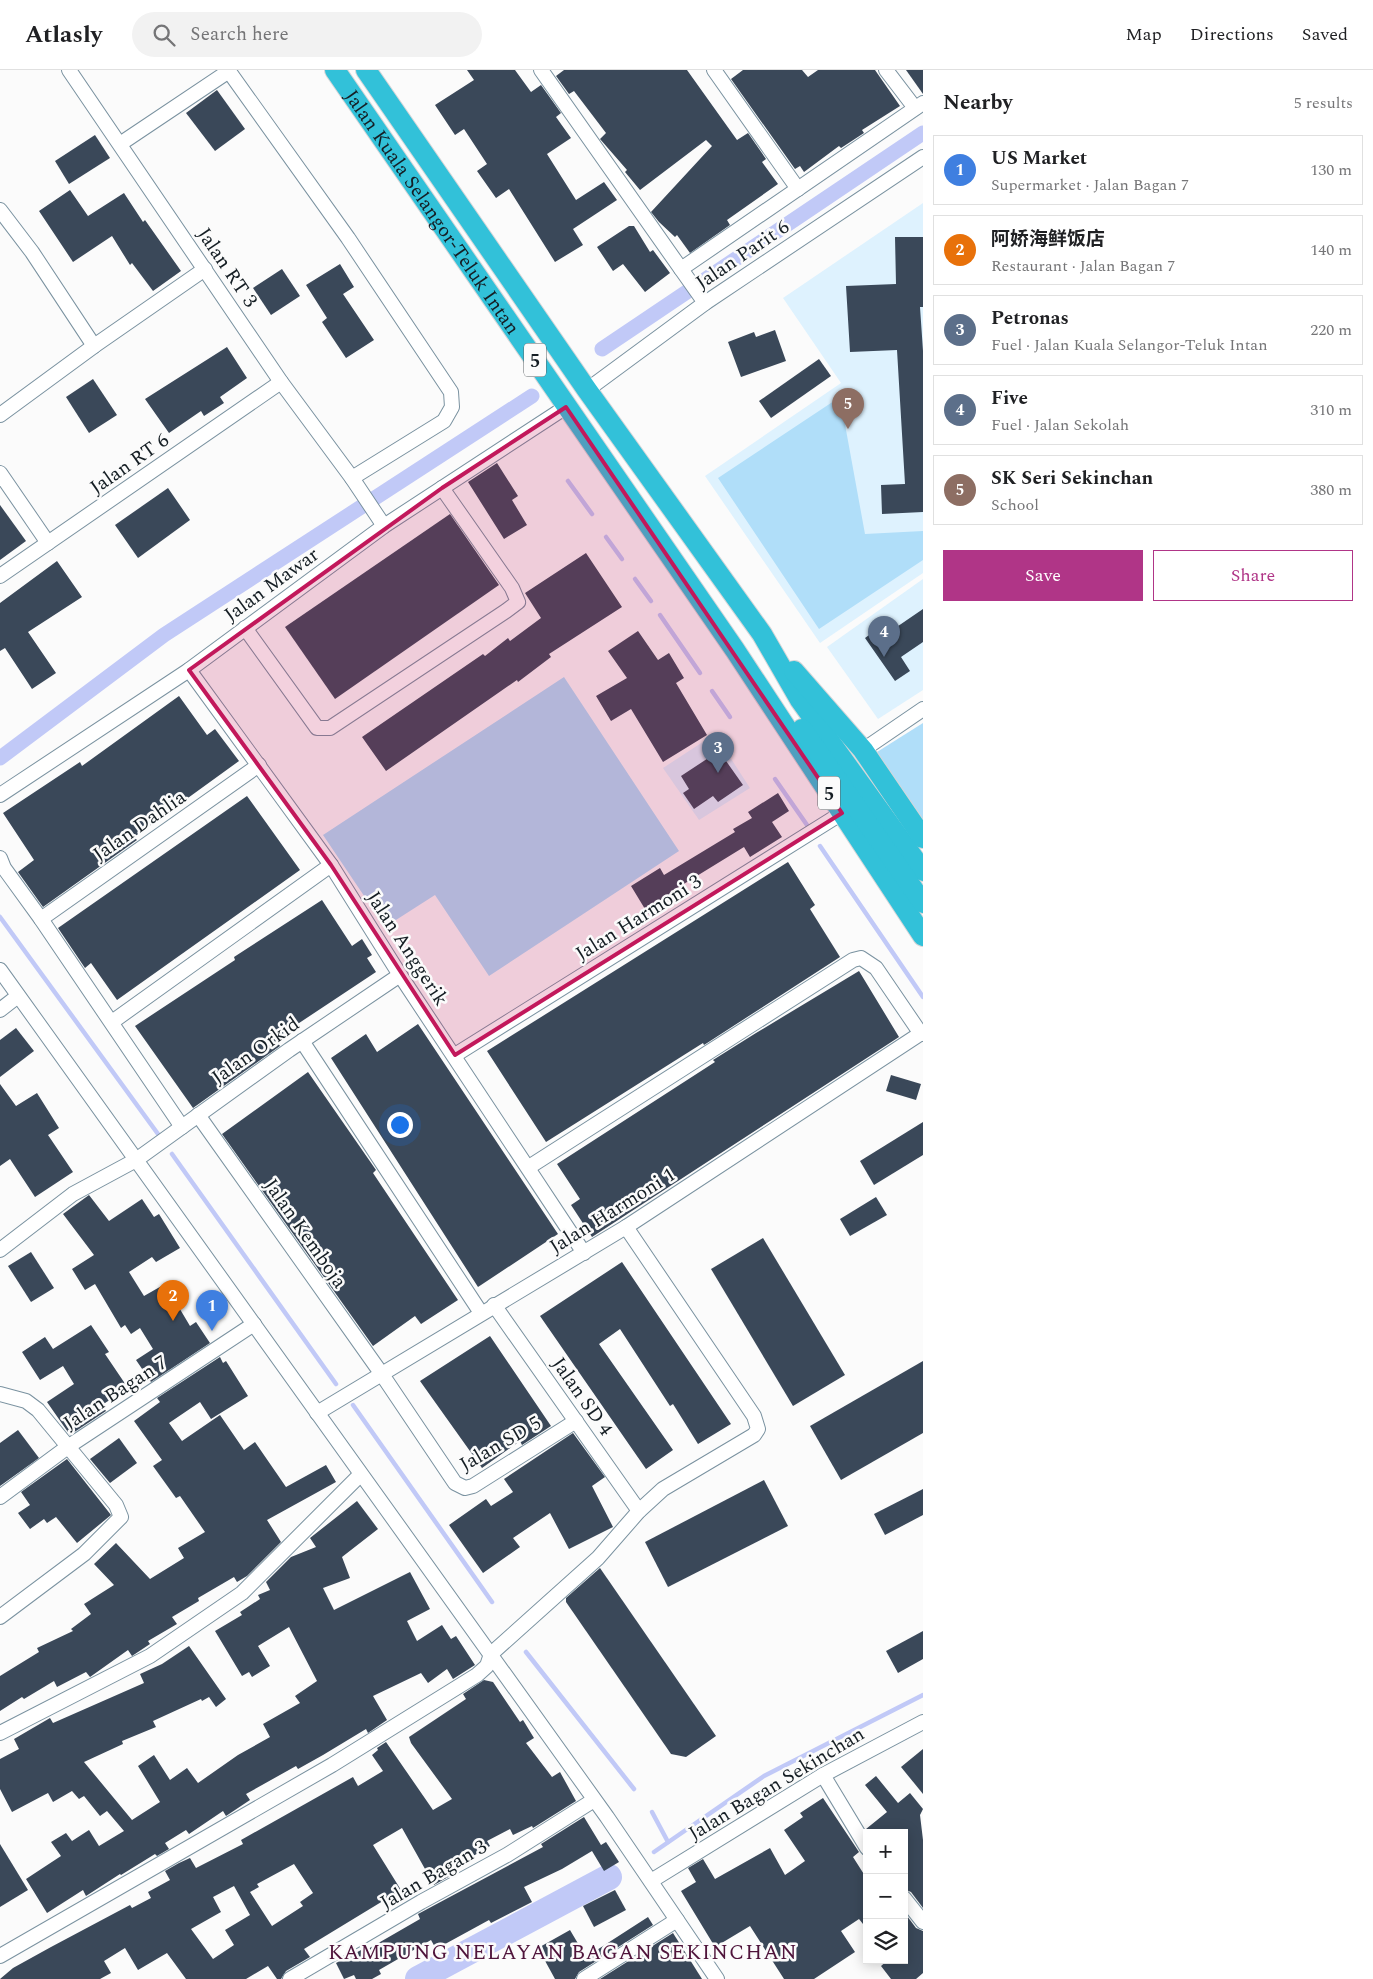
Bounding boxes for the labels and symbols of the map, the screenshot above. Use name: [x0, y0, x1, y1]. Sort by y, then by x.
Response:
street label: Jalan Kuala Selangor-Teluk Intan: [337, 83, 527, 341]
street label: Jalan Parit 6: [690, 212, 796, 297]
street label: Jalan RT 3: [189, 222, 265, 314]
road number: 5: [524, 344, 546, 376]
pin: 5: [832, 388, 864, 429]
street label: Jalan RT 6: [84, 426, 175, 502]
street label: Jalan Mawar: [218, 540, 325, 630]
pin: 4: [868, 616, 900, 657]
pin: 3: [702, 732, 734, 773]
road number: 5: [818, 776, 840, 810]
street label: Jalan Dahlia: [87, 782, 193, 869]
street label: Jalan Harmoni 3: [570, 867, 707, 969]
street label: Jalan Anggerik: [359, 885, 456, 1012]
street label: Jalan Orkid: [205, 1009, 306, 1092]
your location: [387, 1112, 413, 1138]
street label: Jalan Harmoni 1: [544, 1160, 681, 1262]
street label: Jalan Kemboja: [256, 1173, 354, 1295]
pin: 2: [157, 1280, 189, 1321]
pin: 1: [196, 1290, 228, 1331]
street label: Jalan Bagan 7: [57, 1348, 174, 1438]
street label: Jalan SD 4: [544, 1351, 620, 1442]
street label: Jalan SD 5: [454, 1408, 547, 1479]
street label: Jalan Bagan Sekinchan: [683, 1719, 870, 1848]
street label: Jalan Bagan 3: [374, 1832, 493, 1918]
district label: KAMPUNG NELAYAN BAGAN SEKINCHAN: [328, 1937, 798, 1969]

